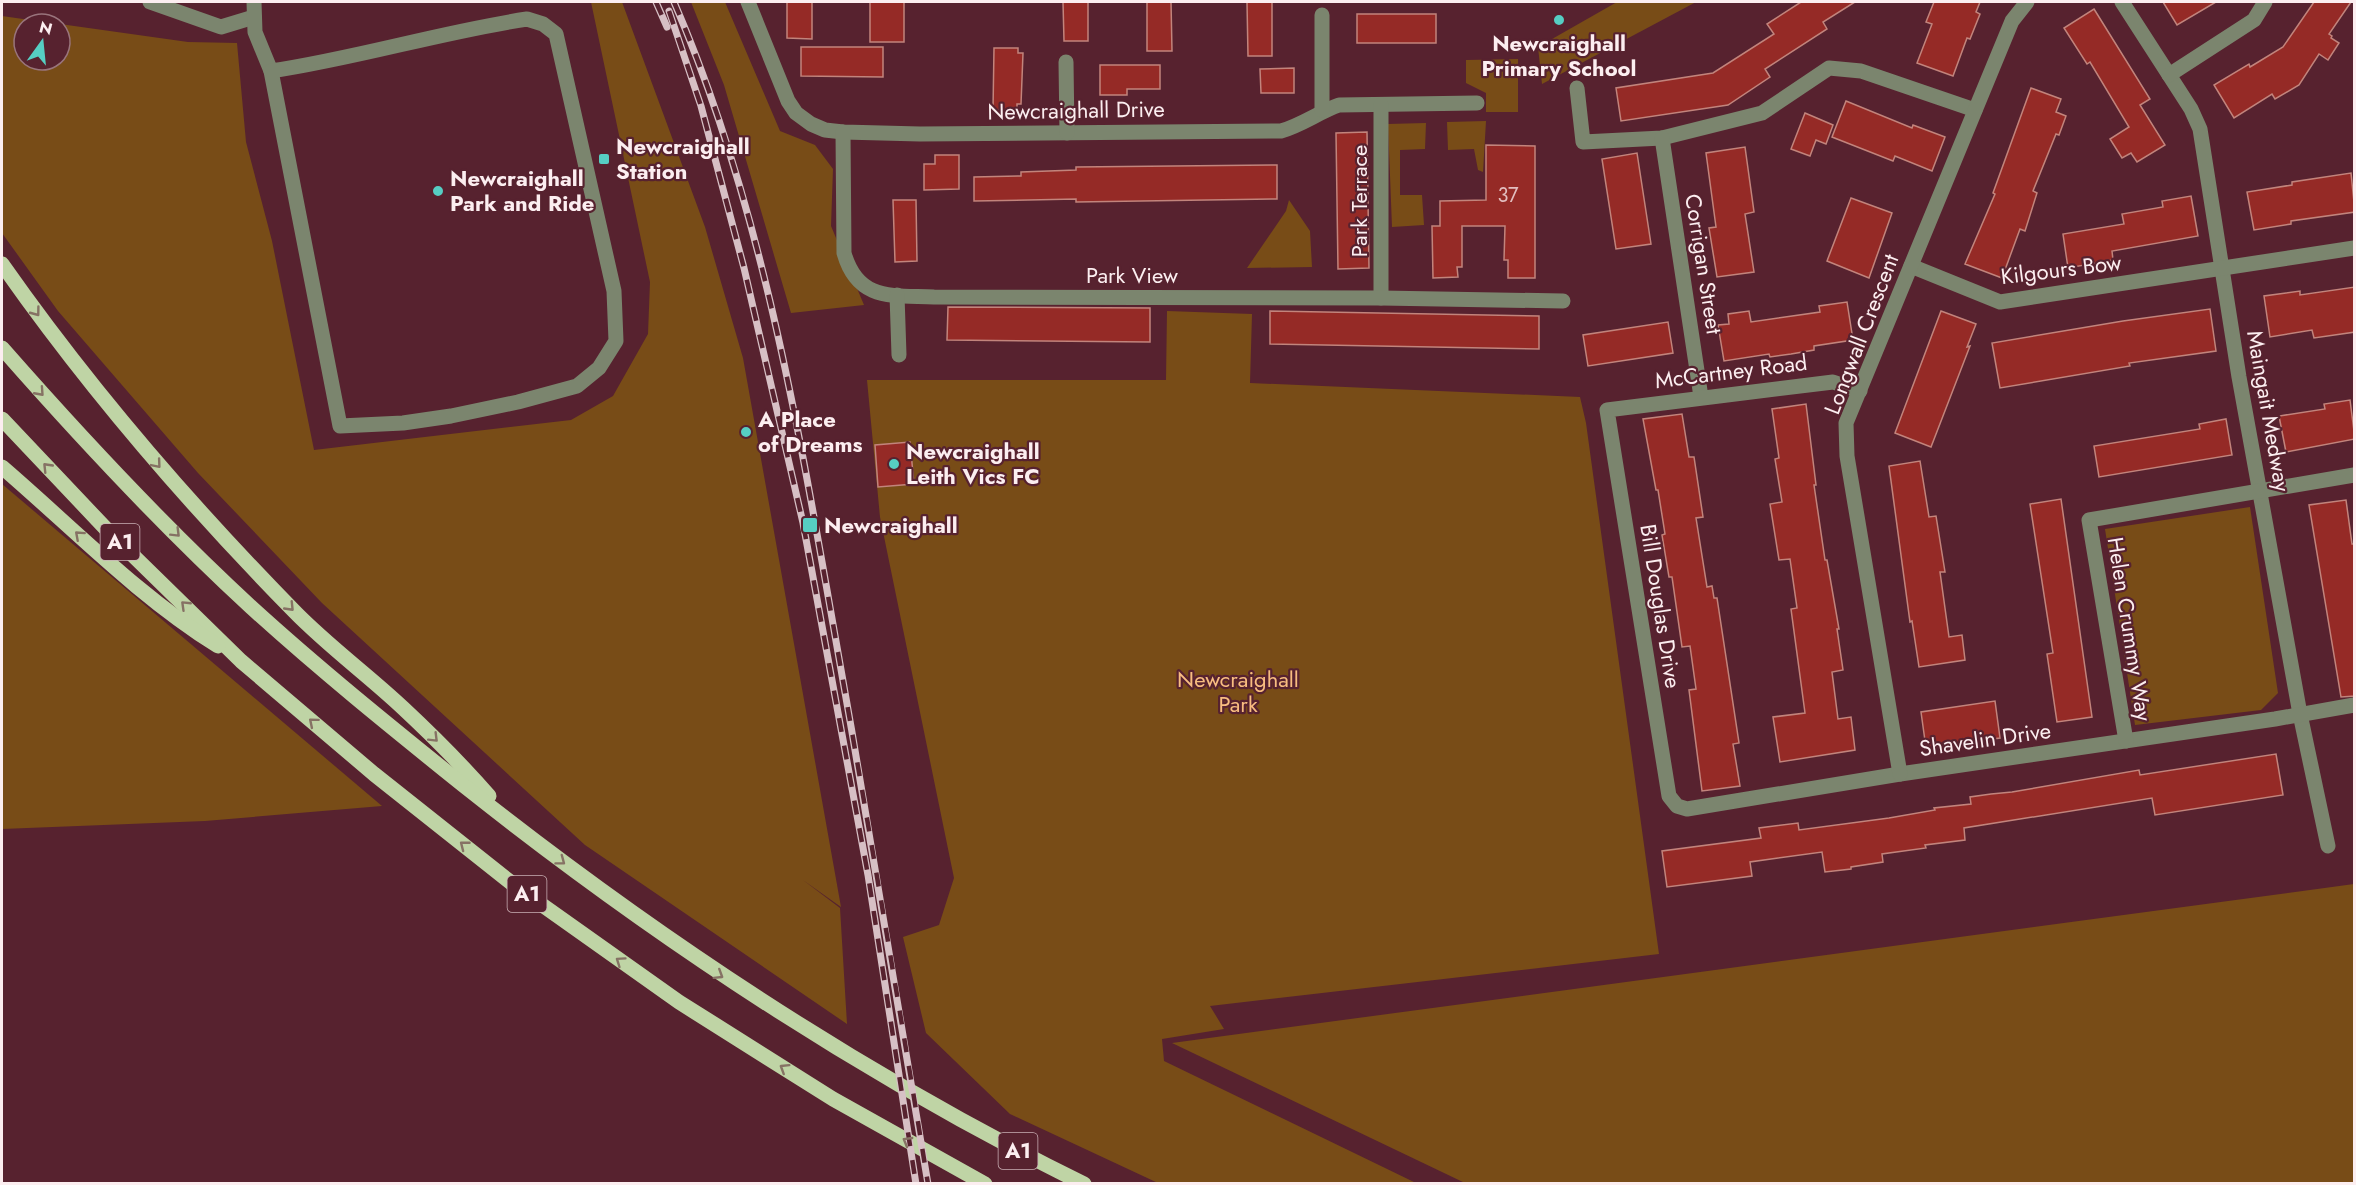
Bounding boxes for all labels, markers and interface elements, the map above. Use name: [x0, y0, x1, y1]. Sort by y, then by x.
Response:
north arrow: [12, 12, 72, 72]
marker: Newcraighall Primary School: [1552, 13, 1566, 27]
text: N: [37, 15, 55, 41]
place label: Newcraighall Primary School: [1481, 27, 1637, 84]
street label: Newcraighall Drive: [987, 92, 1165, 128]
place label: Newcraighall Station: [616, 130, 750, 187]
street label: Park Terrace: [1343, 145, 1375, 257]
marker: Newcraighall Station: [597, 152, 611, 166]
place label: Newcraighall Park and Ride: [450, 162, 594, 219]
house number: 37: [1497, 181, 1519, 210]
marker: Newcraighall Park and Ride: [431, 184, 445, 198]
street label: Corrigan Street: [1677, 192, 1731, 337]
street label: Kilgours Bow: [1999, 246, 2123, 292]
street label: Longwall Crescent: [1816, 249, 1907, 419]
street label: Park View: [1086, 259, 1178, 291]
one-way arrow: [28, 305, 39, 316]
street label: Maingait Medway: [2239, 328, 2299, 494]
street label: McCartney Road: [1653, 346, 1809, 396]
one-way arrow: [33, 385, 44, 396]
place label: A Place of Dreams: [757, 403, 863, 460]
marker: A Place of Dreams: [739, 425, 753, 439]
place label: Newcraighall Leith Vics FC: [906, 435, 1040, 492]
one-way arrow: [150, 457, 161, 468]
marker: Newcraighall Leith Vics FC: [887, 457, 901, 471]
one-way arrow: [43, 463, 54, 474]
place label: Newcraighall: [824, 509, 958, 541]
marker: Newcraighall: [801, 516, 819, 534]
street label: Bill Douglas Drive: [1632, 522, 1690, 690]
road number: A1: [100, 524, 140, 560]
one-way arrow: [168, 525, 179, 536]
one-way arrow: [75, 531, 86, 542]
street label: Helen Crummy Way: [2100, 535, 2160, 724]
one-way arrow: [283, 600, 294, 610]
one-way arrow: [181, 601, 192, 612]
park label: Newcraighall Park: [1177, 663, 1299, 720]
street label: Shavelin Drive: [1917, 714, 2053, 764]
one-way arrow: [309, 718, 320, 729]
one-way arrow: [426, 731, 437, 742]
one-way arrow: [460, 841, 471, 852]
one-way arrow: [554, 854, 565, 865]
road number: A1: [508, 876, 546, 912]
one-way arrow: [616, 957, 626, 969]
one-way arrow: [713, 967, 723, 979]
one-way arrow: [779, 1064, 790, 1075]
road number: A1: [998, 1133, 1038, 1169]
one-way arrow: [903, 1137, 913, 1148]

